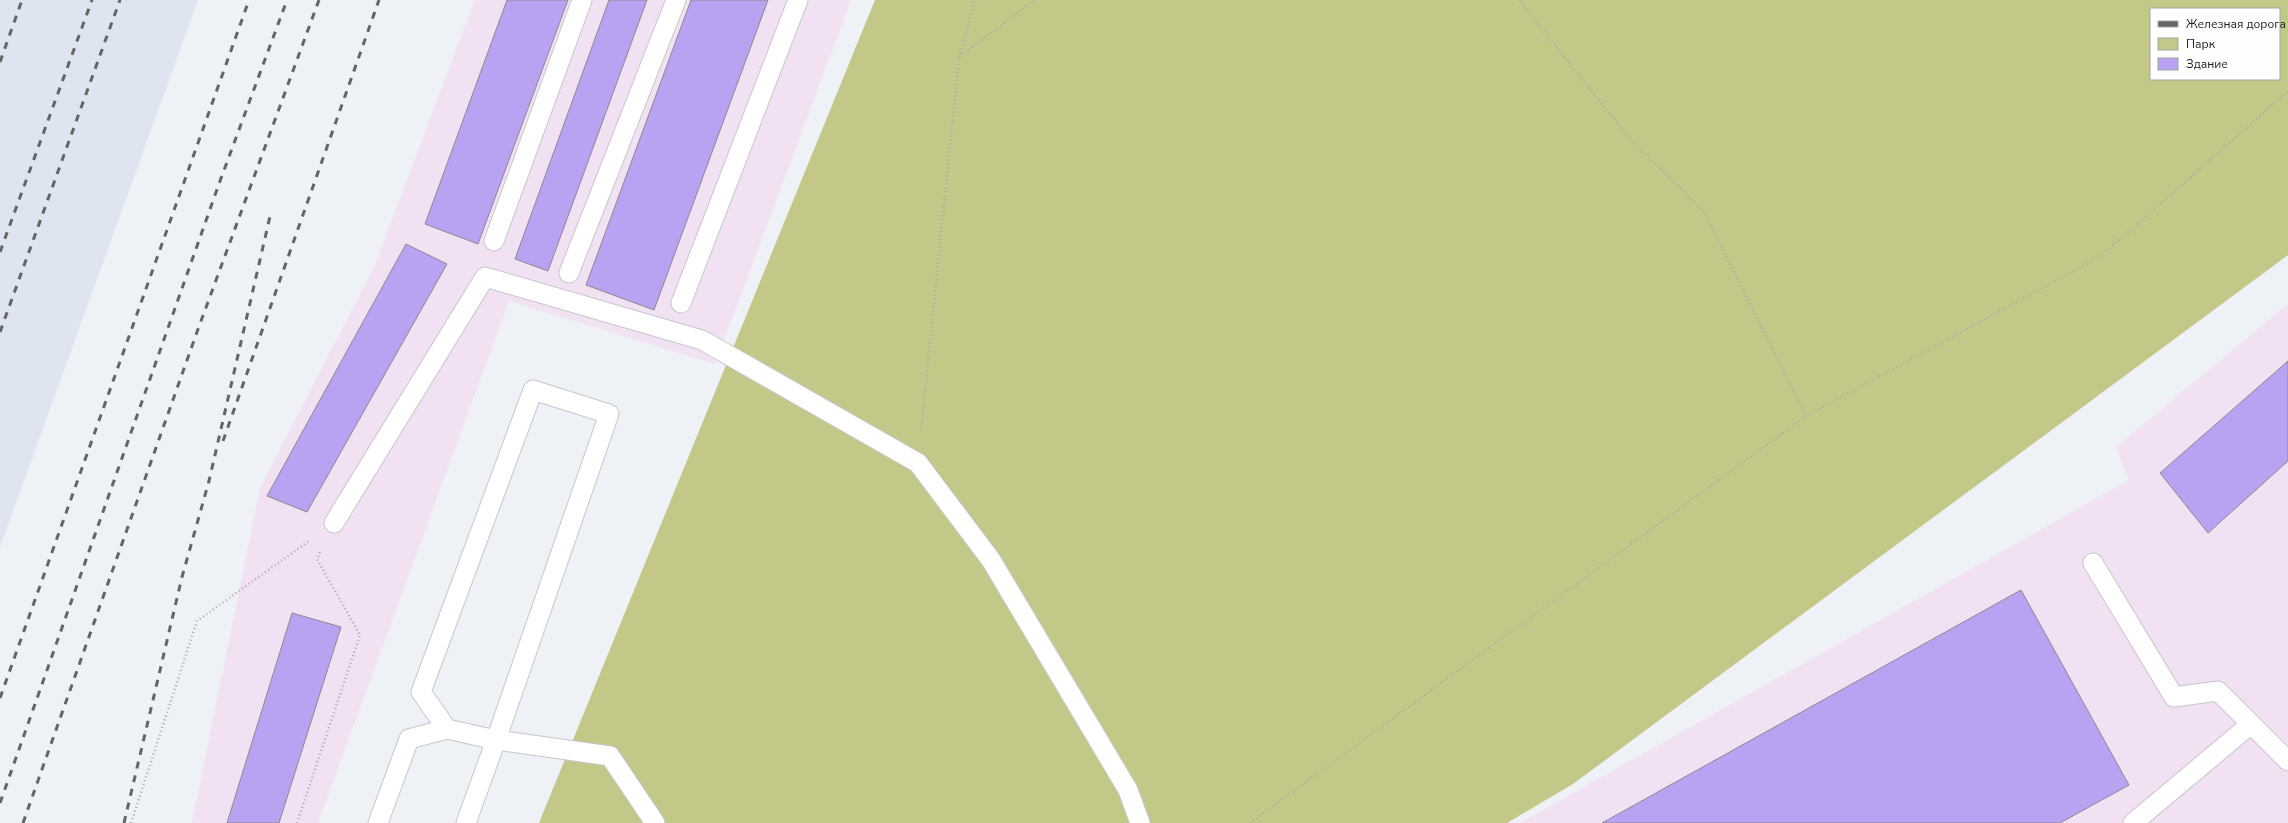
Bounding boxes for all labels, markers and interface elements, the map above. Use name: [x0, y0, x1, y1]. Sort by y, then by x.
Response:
legend: [2150, 8, 2280, 80]
text: Железная дорога: [2186, 16, 2286, 32]
text: Парк: [2186, 36, 2216, 52]
text: Здание: [2186, 56, 2228, 72]

